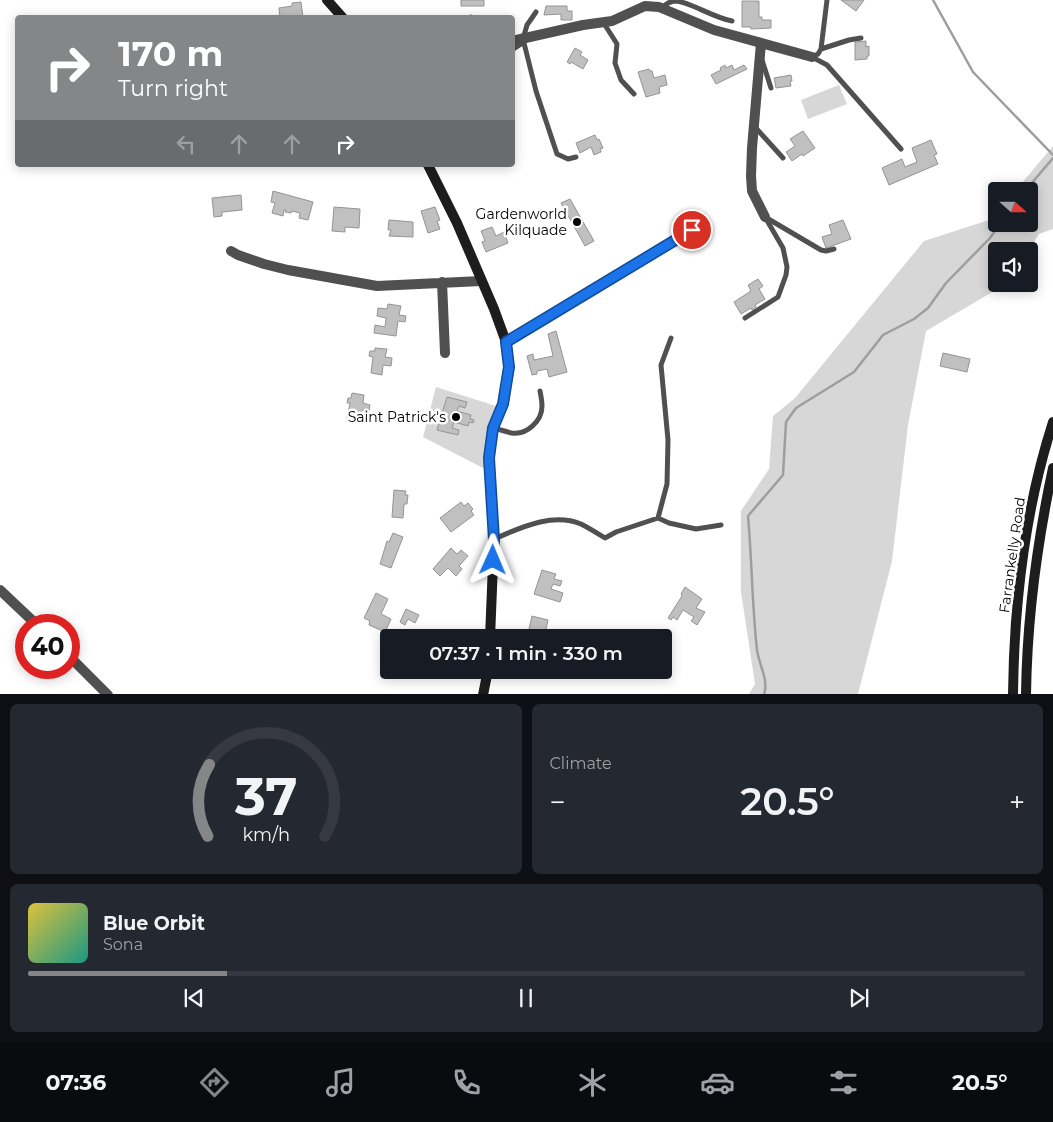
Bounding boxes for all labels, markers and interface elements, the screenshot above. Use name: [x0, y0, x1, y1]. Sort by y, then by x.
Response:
text: 170 m: [118, 32, 223, 75]
icon: right: [35, 35, 100, 100]
text: Turn right: [118, 75, 228, 102]
icon: left: [172, 130, 200, 158]
icon: ahead: [225, 130, 253, 158]
icon: ahead: [278, 130, 306, 158]
icon: right: [331, 130, 359, 158]
north arrow: [988, 182, 1038, 232]
map controls: [988, 182, 1038, 292]
place label: Gardenworld Kilquade: [476, 205, 567, 239]
pin: [671, 209, 713, 251]
marker: Gardenworld Kilquade: [571, 216, 583, 228]
icon: arrive: [678, 216, 706, 244]
button: sound: [988, 242, 1038, 292]
place label: Saint Patrick's: [348, 408, 446, 426]
marker: Saint Patrick's: [450, 411, 462, 423]
street label: Farrankelly Road: [995, 496, 1029, 614]
position arrow: [466, 533, 518, 585]
speed limit sign: 40: [15, 614, 80, 679]
text: 07:37 · 1 min · 330 m: [429, 642, 623, 665]
text: Climate: [550, 754, 612, 773]
text: 37: [233, 765, 297, 828]
text: 20.5°: [740, 778, 834, 825]
text: −: [550, 785, 566, 819]
text: +: [1009, 785, 1025, 819]
text: km/h: [242, 824, 290, 845]
text: Blue Orbit: [103, 912, 205, 935]
text: Sona: [103, 935, 143, 954]
icon: previous: [180, 984, 208, 1012]
icon: pause: [512, 984, 540, 1012]
icon: next: [845, 984, 873, 1012]
icon: directions: [197, 1065, 232, 1100]
icon: music: [323, 1065, 358, 1100]
icon: phone: [449, 1065, 484, 1100]
icon: climate: [575, 1065, 610, 1100]
icon: car: [700, 1065, 735, 1100]
icon: filters: [826, 1065, 861, 1100]
text: 07:36: [45, 1069, 106, 1096]
text: 20.5°: [952, 1069, 1008, 1096]

